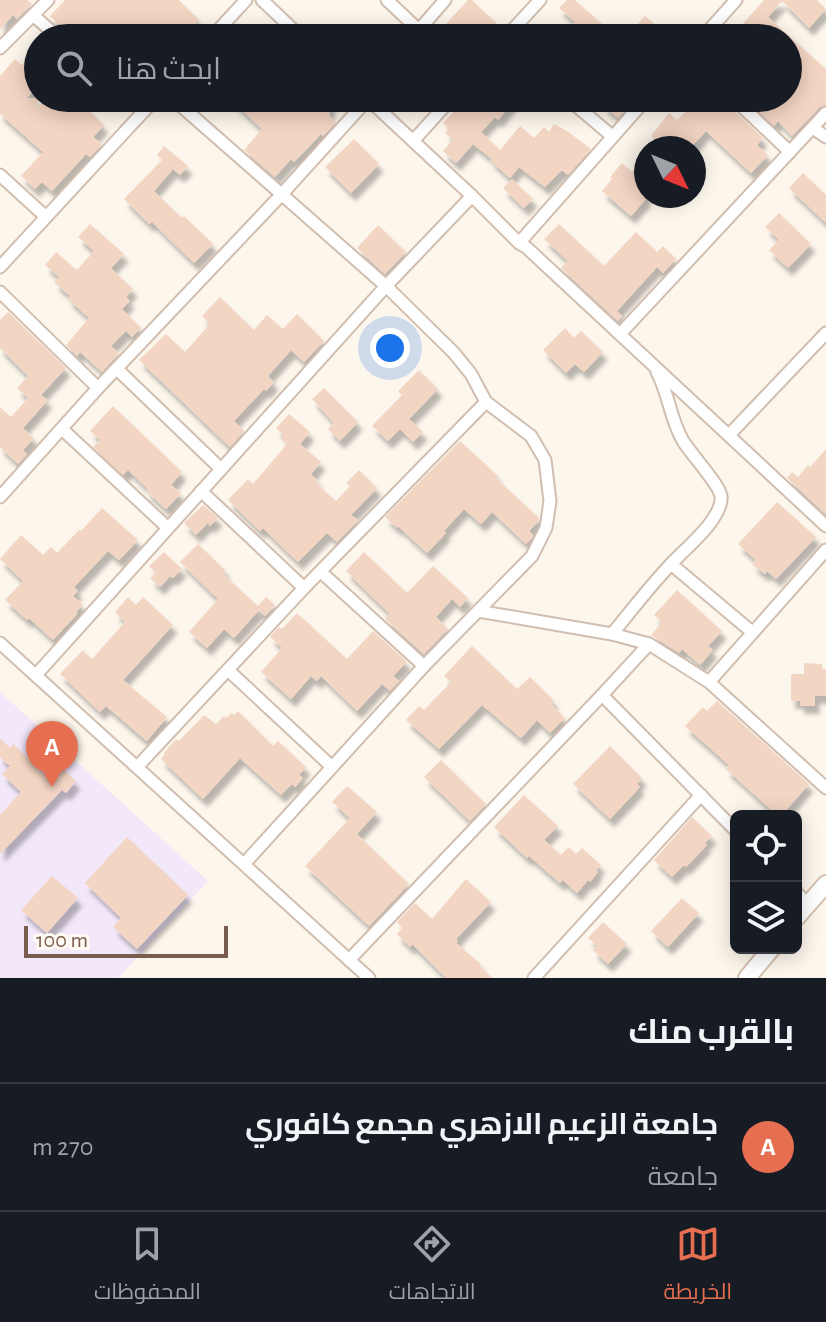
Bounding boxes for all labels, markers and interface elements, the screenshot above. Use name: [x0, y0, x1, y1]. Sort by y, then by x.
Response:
search box: [24, 24, 802, 112]
icon: search: [52, 46, 96, 90]
text: ابحث هنا: [116, 55, 221, 85]
north arrow: [634, 136, 706, 208]
your location: [370, 328, 410, 368]
pin: A: [26, 721, 78, 787]
map controls: [730, 810, 802, 954]
button: locate: [730, 810, 802, 882]
button: layers: [730, 882, 802, 954]
scale bar: [24, 922, 228, 958]
text: 100 m: [36, 929, 88, 951]
text: بالقرب منك: [628, 1016, 794, 1050]
text: جامعة الزعيم الازهري مجمع كافوري: [245, 1110, 718, 1140]
text: 270 m: [32, 1134, 94, 1160]
text: A: [760, 1134, 776, 1160]
text: جامعة: [648, 1164, 718, 1190]
tab: المحفوظات: [94, 1222, 201, 1312]
tab: الاتجاهات: [389, 1222, 476, 1312]
tab: الخريطة: [663, 1222, 732, 1312]

